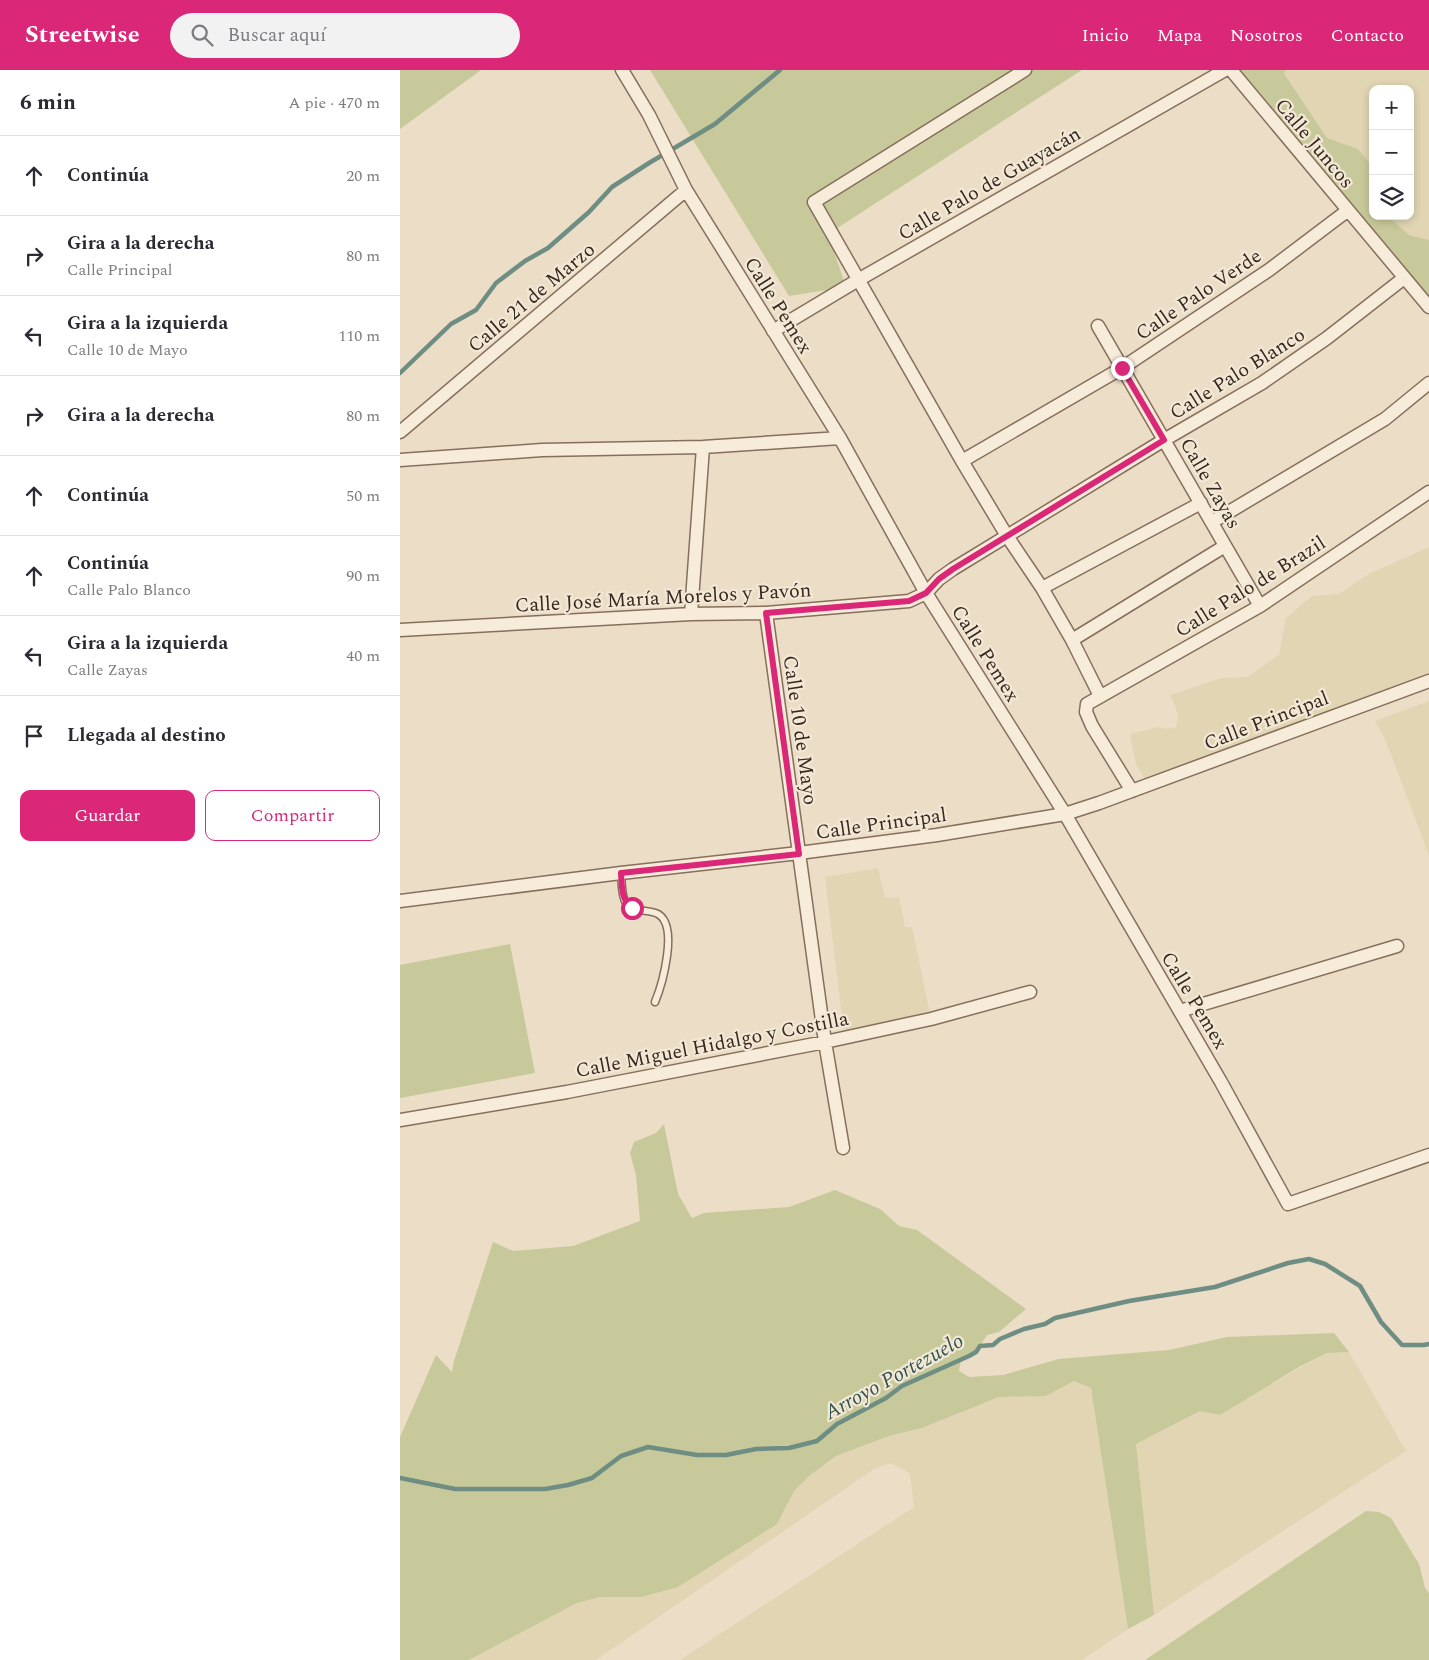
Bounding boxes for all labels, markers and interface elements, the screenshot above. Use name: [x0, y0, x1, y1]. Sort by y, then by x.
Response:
search box: [170, 13, 520, 58]
text: Streetwise: [25, 17, 140, 53]
icon: search: [188, 21, 216, 49]
text: Buscar aquí: [228, 21, 326, 50]
text: Inicio: [1082, 22, 1129, 49]
text: Mapa: [1157, 22, 1202, 49]
text: Nosotros: [1230, 22, 1303, 49]
text: Contacto: [1331, 22, 1404, 49]
map controls: [1369, 85, 1414, 220]
button: +: [1369, 85, 1414, 130]
text: 6 min: [20, 87, 76, 119]
text: A pie · 470 m: [288, 91, 380, 115]
street label: Calle Juncos: [1267, 92, 1361, 195]
street label: Calle Palo de Guayacán: [892, 119, 1087, 249]
button: −: [1369, 130, 1414, 175]
text: Continúa: [67, 161, 149, 190]
icon: ahead: [20, 162, 48, 190]
text: 20 m: [346, 164, 380, 188]
button: layers: [1369, 175, 1414, 220]
text: Gira a la derecha: [67, 229, 214, 258]
street label: Calle 21 de Marzo: [461, 235, 602, 360]
street label: Calle Palo Verde: [1129, 241, 1268, 348]
icon: right: [20, 242, 48, 270]
text: 80 m: [346, 244, 380, 268]
street label: Calle Pemex: [736, 251, 820, 360]
text: Calle Principal: [67, 258, 173, 282]
text: Gira a la izquierda: [67, 309, 228, 338]
street label: Calle Palo Blanco: [1164, 320, 1311, 428]
icon: left: [20, 322, 48, 350]
text: 110 m: [338, 324, 380, 348]
text: Calle 10 de Mayo: [67, 338, 188, 362]
route end: [1111, 357, 1134, 380]
text: Gira a la derecha: [67, 401, 214, 430]
icon: right: [20, 402, 48, 430]
text: 80 m: [346, 404, 380, 428]
street label: Calle Zayas: [1172, 432, 1248, 535]
text: Continúa: [67, 481, 149, 510]
icon: ahead: [20, 482, 48, 510]
text: 50 m: [346, 484, 380, 508]
street label: Calle Palo de Brazil: [1169, 528, 1332, 645]
text: Continúa: [67, 549, 149, 578]
icon: ahead: [20, 562, 48, 590]
text: 90 m: [346, 564, 380, 588]
street label: Calle José María Morelos y Pavón: [514, 575, 812, 621]
text: Calle Palo Blanco: [67, 578, 191, 602]
street label: Calle Pemex: [943, 599, 1027, 708]
text: Gira a la izquierda: [67, 629, 228, 658]
icon: left: [20, 642, 48, 670]
text: 40 m: [346, 644, 380, 668]
street label: Calle 10 de Mayo: [775, 653, 825, 807]
text: Calle Zayas: [67, 658, 148, 682]
street label: Calle Principal: [1199, 683, 1333, 759]
text: Llegada al destino: [67, 721, 226, 750]
icon: arrive: [20, 722, 48, 750]
button: Guardar: [20, 790, 195, 841]
button: Compartir: [205, 790, 380, 841]
street label: Calle Principal: [814, 800, 949, 848]
route start: [621, 897, 644, 920]
street label: Calle Pemex: [1153, 946, 1235, 1055]
street label: Calle Miguel Hidalgo y Costilla: [573, 1004, 852, 1086]
water label: Arroyo Portezuelo: [818, 1325, 970, 1429]

